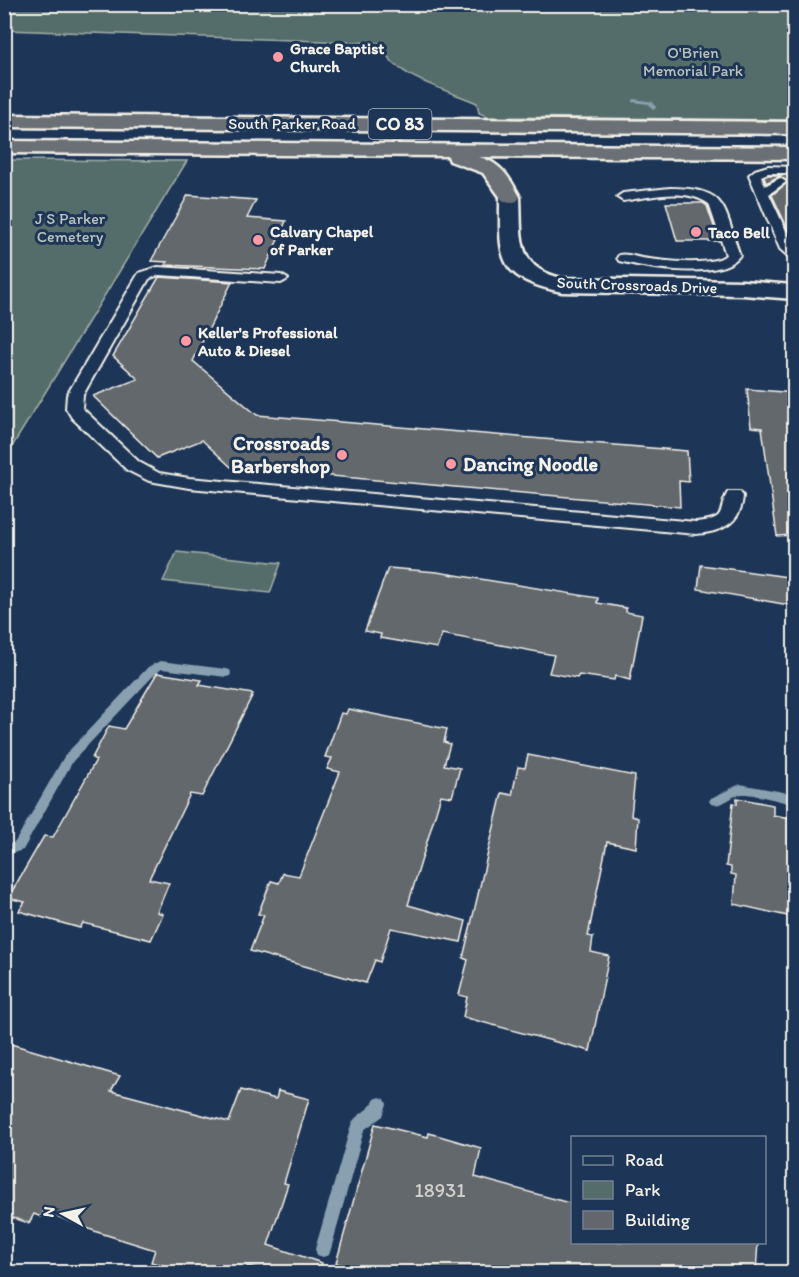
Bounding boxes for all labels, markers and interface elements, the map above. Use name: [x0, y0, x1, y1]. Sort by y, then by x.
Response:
place label: Grace Baptist Church: [290, 39, 384, 76]
park label: O'Brien Memorial Park: [643, 43, 743, 80]
marker: Grace Baptist Church: [271, 50, 285, 64]
road number: CO 83: [368, 109, 432, 139]
street label: South Parker Road: [228, 114, 356, 133]
park label: J S Parker Cemetery: [35, 209, 106, 246]
place label: Calvary Chapel of Parker: [270, 222, 374, 259]
place label: Taco Bell: [707, 223, 770, 242]
marker: Taco Bell: [689, 225, 703, 239]
marker: Calvary Chapel of Parker: [251, 233, 265, 247]
street label: South Crossroads Drive: [556, 273, 718, 297]
place label: Keller's Professional Auto & Diesel: [197, 323, 338, 360]
marker: Keller's Professional Auto & Diesel: [179, 334, 193, 348]
place label: Crossroads Barbershop: [231, 431, 330, 479]
marker: Crossroads Barbershop: [335, 448, 349, 462]
place label: Dancing Noodle: [463, 452, 599, 477]
marker: Dancing Noodle: [444, 457, 458, 471]
legend: [571, 1136, 766, 1244]
text: Road: [625, 1149, 664, 1171]
house number: 18931: [415, 1178, 465, 1202]
text: Park: [625, 1179, 660, 1201]
north arrow: [33, 1184, 93, 1244]
text: N: [38, 1205, 59, 1219]
text: Building: [625, 1209, 691, 1231]

